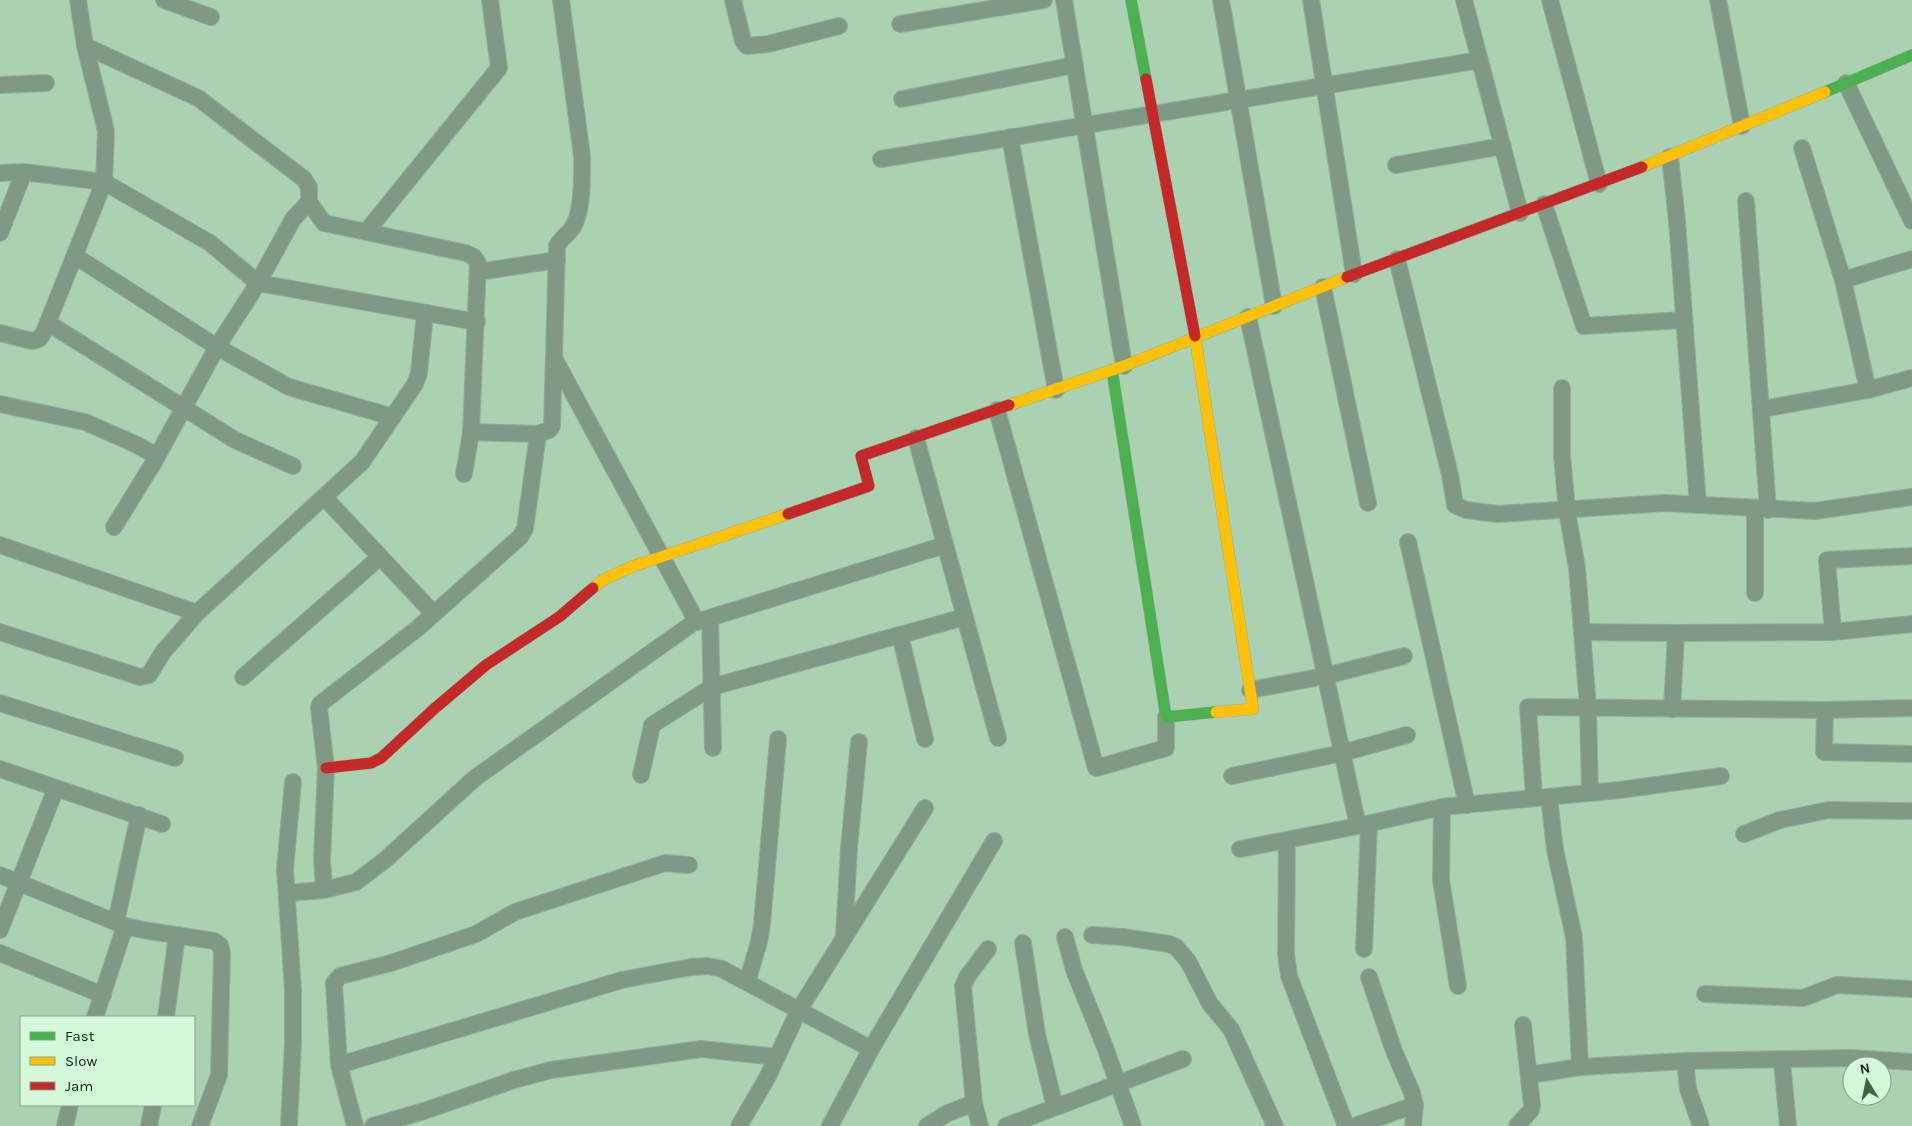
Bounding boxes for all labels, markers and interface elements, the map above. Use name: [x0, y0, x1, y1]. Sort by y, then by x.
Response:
legend: [20, 1016, 195, 1106]
text: Fast: [65, 1027, 95, 1045]
text: Slow: [65, 1052, 97, 1070]
north arrow: [1842, 1056, 1892, 1106]
text: N: [1858, 1059, 1871, 1078]
text: Jam: [65, 1077, 93, 1095]

